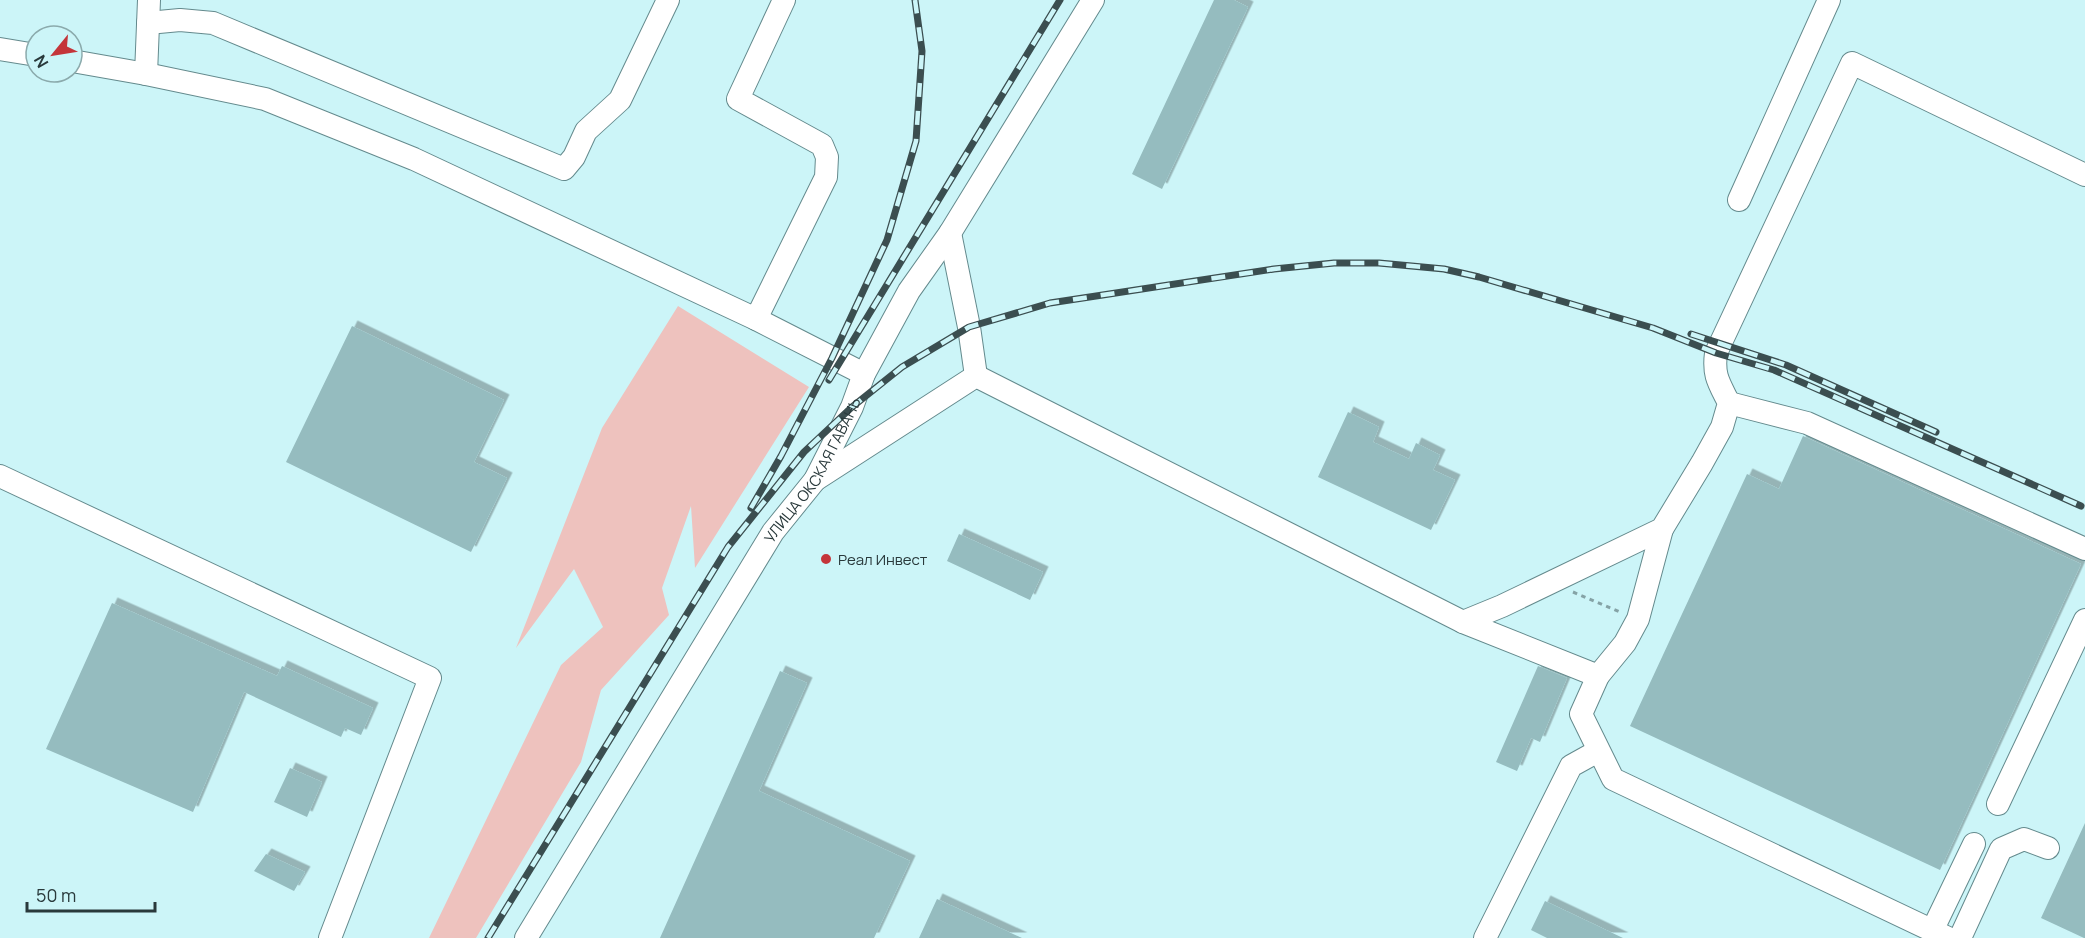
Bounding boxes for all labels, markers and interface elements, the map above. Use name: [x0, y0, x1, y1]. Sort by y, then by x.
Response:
north arrow: [24, 24, 84, 84]
text: N: [29, 51, 53, 72]
street label: УЛИЦА ОКСКАЯ ГАВАНЬ: [759, 395, 865, 546]
place label: Реал Инвест: [838, 549, 928, 570]
marker: Реал Инвест: [819, 552, 833, 566]
scale bar: [27, 875, 154, 913]
text: 50 m: [36, 883, 76, 907]

